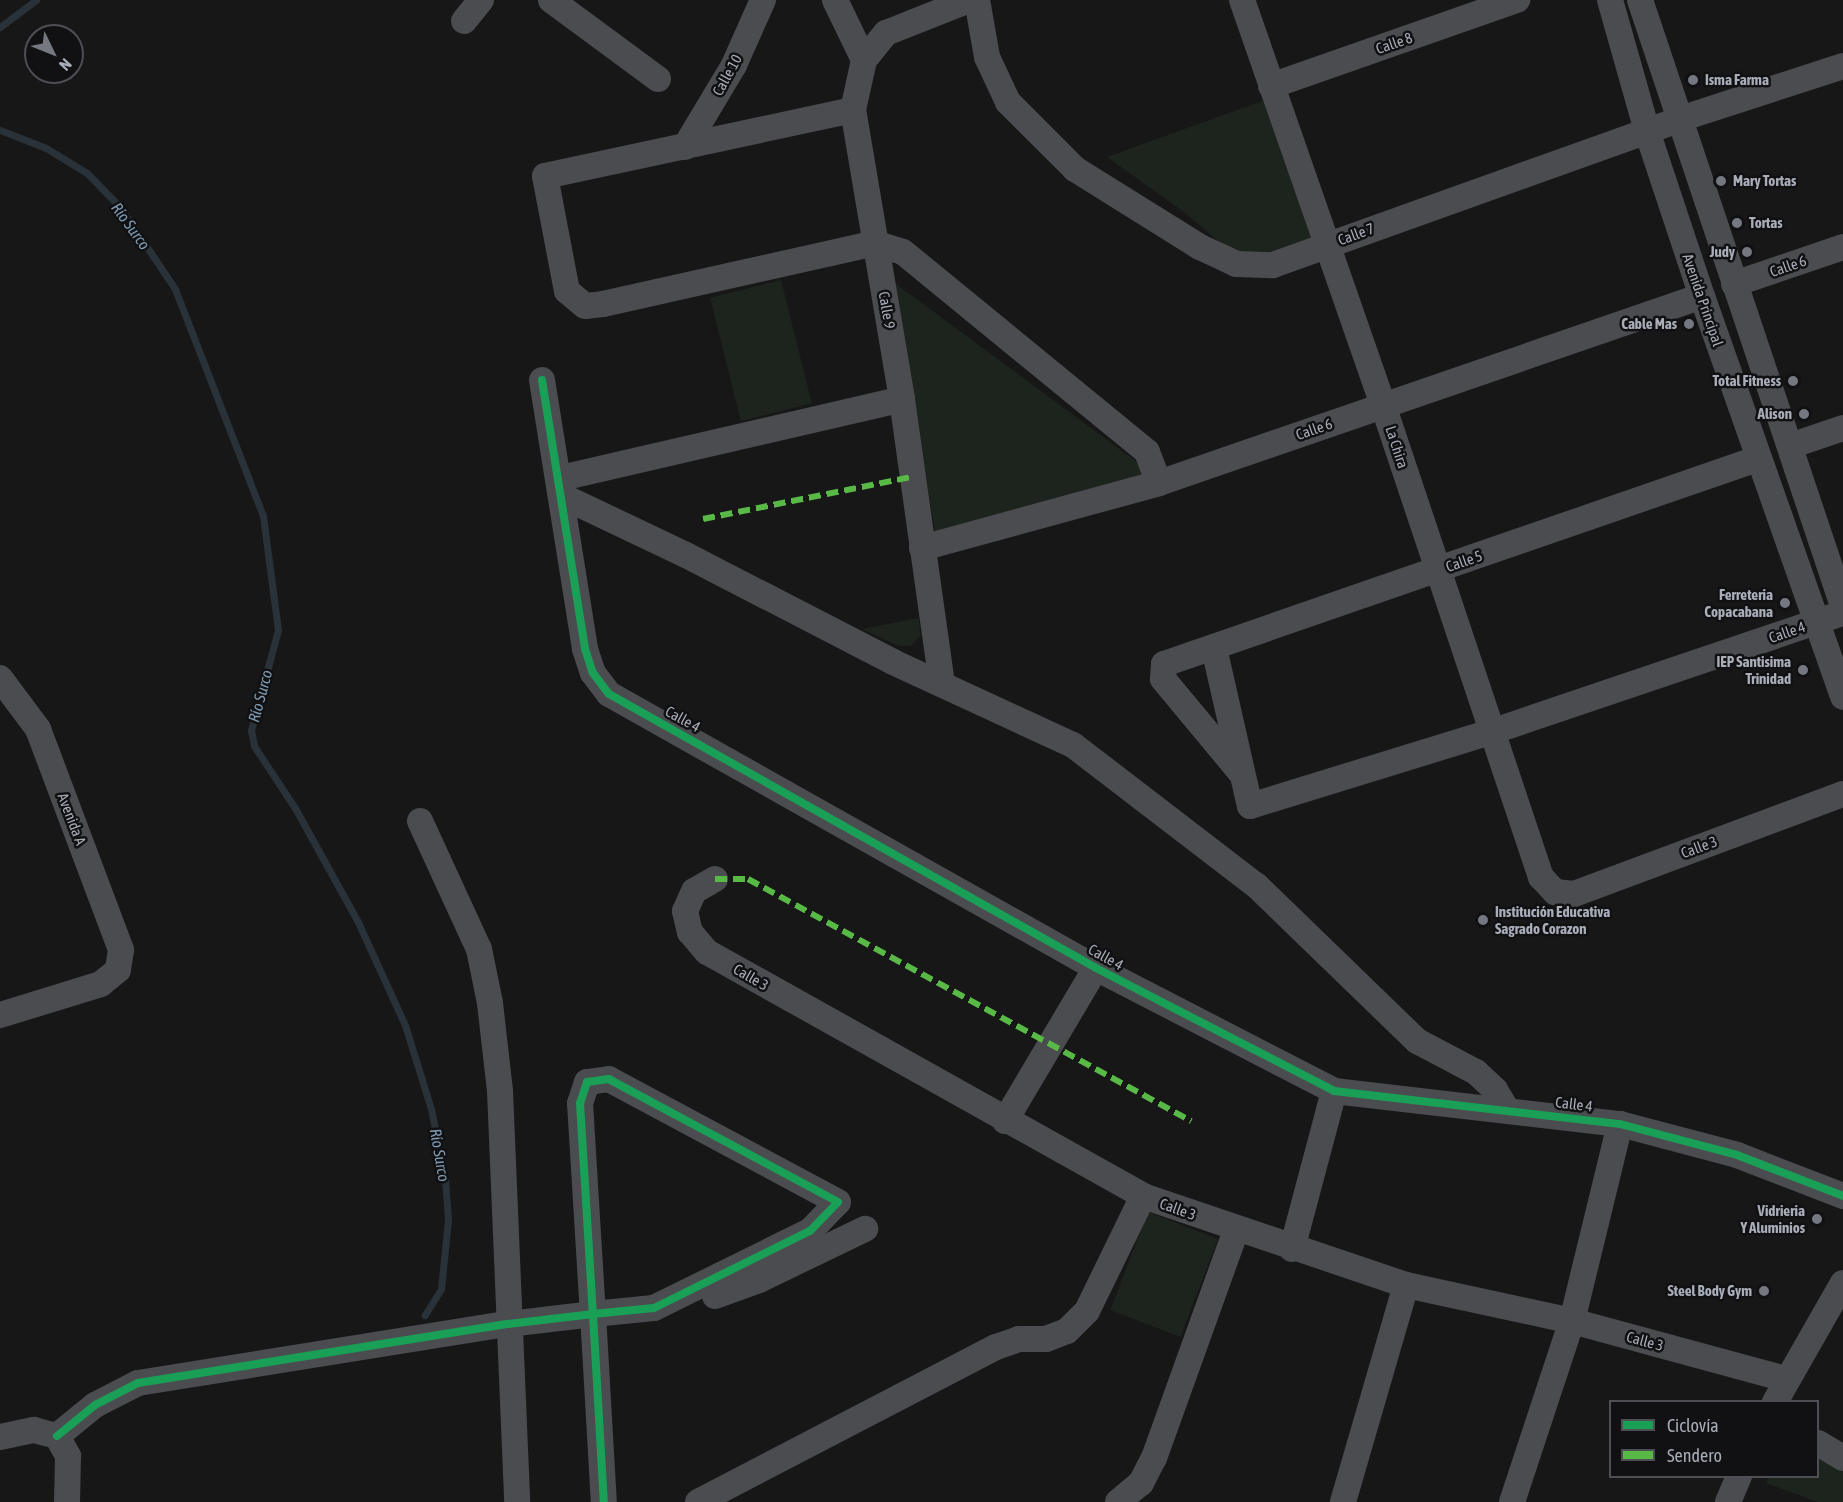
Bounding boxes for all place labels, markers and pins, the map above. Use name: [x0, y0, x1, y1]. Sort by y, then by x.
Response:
place label: Isma Farma: [1705, 71, 1769, 89]
marker: Isma Farma: [1686, 73, 1700, 87]
place label: Mary Tortas: [1733, 172, 1796, 190]
marker: Mary Tortas: [1714, 174, 1728, 188]
place label: Tortas: [1749, 214, 1783, 232]
marker: Tortas: [1730, 216, 1744, 230]
place label: Judy: [1710, 243, 1735, 261]
marker: Judy: [1740, 245, 1754, 259]
place label: Cable Mas: [1621, 315, 1677, 333]
marker: Cable Mas: [1682, 317, 1696, 331]
place label: Total Fitness: [1712, 372, 1781, 390]
marker: Total Fitness: [1786, 374, 1800, 388]
place label: Alison: [1758, 405, 1792, 423]
marker: Alison: [1797, 407, 1811, 421]
place label: Ferreteria Copacabana: [1704, 585, 1773, 620]
marker: Ferreteria Copacabana: [1778, 596, 1792, 610]
place label: IEP Santisima Trinidad: [1717, 652, 1791, 687]
marker: IEP Santisima Trinidad: [1796, 663, 1810, 677]
place label: Institución Educativa Sagrado Corazon: [1495, 902, 1610, 937]
marker: Institución Educativa Sagrado Corazon: [1476, 913, 1490, 927]
place label: Vidrieria Y Aluminios: [1740, 1201, 1805, 1236]
marker: Vidrieria Y Aluminios: [1810, 1212, 1824, 1226]
place label: Steel Body Gym: [1668, 1282, 1752, 1300]
marker: Steel Body Gym: [1757, 1284, 1771, 1298]

